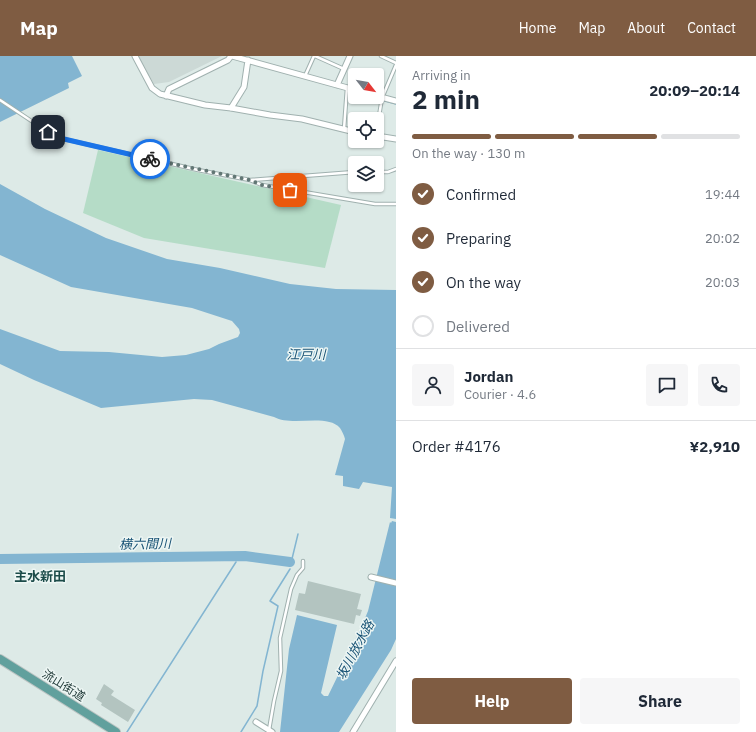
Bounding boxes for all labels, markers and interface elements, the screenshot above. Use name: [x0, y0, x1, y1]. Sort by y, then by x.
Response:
text: Map: [20, 16, 58, 40]
text: Home: [519, 19, 556, 37]
text: Map: [578, 19, 605, 37]
text: About: [627, 19, 665, 37]
text: Contact: [687, 19, 736, 37]
text: Arriving in: [412, 67, 471, 84]
north arrow: [348, 68, 384, 104]
map controls: [348, 68, 384, 192]
text: 20:09–20:14: [649, 81, 740, 100]
text: 2 min: [412, 82, 480, 116]
button: locate: [348, 112, 384, 148]
pin: [31, 115, 65, 149]
icon: home: [37, 121, 59, 143]
courier: [130, 139, 170, 179]
text: On the way · 130 m: [412, 145, 525, 162]
icon: bike: [139, 148, 161, 170]
button: layers: [348, 156, 384, 192]
pin: [273, 173, 307, 207]
icon: bag: [279, 179, 301, 201]
icon: check: [412, 183, 434, 205]
text: Confirmed: [446, 185, 516, 204]
text: 19:44: [705, 186, 740, 203]
icon: check: [412, 227, 434, 249]
text: Preparing: [446, 229, 511, 248]
text: 20:02: [705, 230, 740, 247]
icon: check: [412, 271, 434, 293]
text: On the way: [446, 273, 521, 292]
text: 20:03: [705, 274, 740, 291]
text: Delivered: [446, 317, 510, 336]
water label: 江戸川: [286, 346, 327, 363]
button: person: [412, 364, 454, 406]
button: chat: [646, 364, 688, 406]
button: phone: [698, 364, 740, 406]
text: Jordan: [464, 367, 513, 386]
text: Courier · 4.6: [464, 386, 536, 403]
text: Order #4176: [412, 437, 501, 456]
text: ¥2,910: [690, 437, 740, 456]
water label: 横六間川: [119, 535, 173, 553]
district label: 主水新田: [14, 568, 66, 585]
water label: 坂川放水路: [332, 616, 378, 683]
street label: 流山街道: [40, 666, 88, 704]
button: Help: [412, 678, 572, 724]
button: Share: [580, 678, 740, 724]

